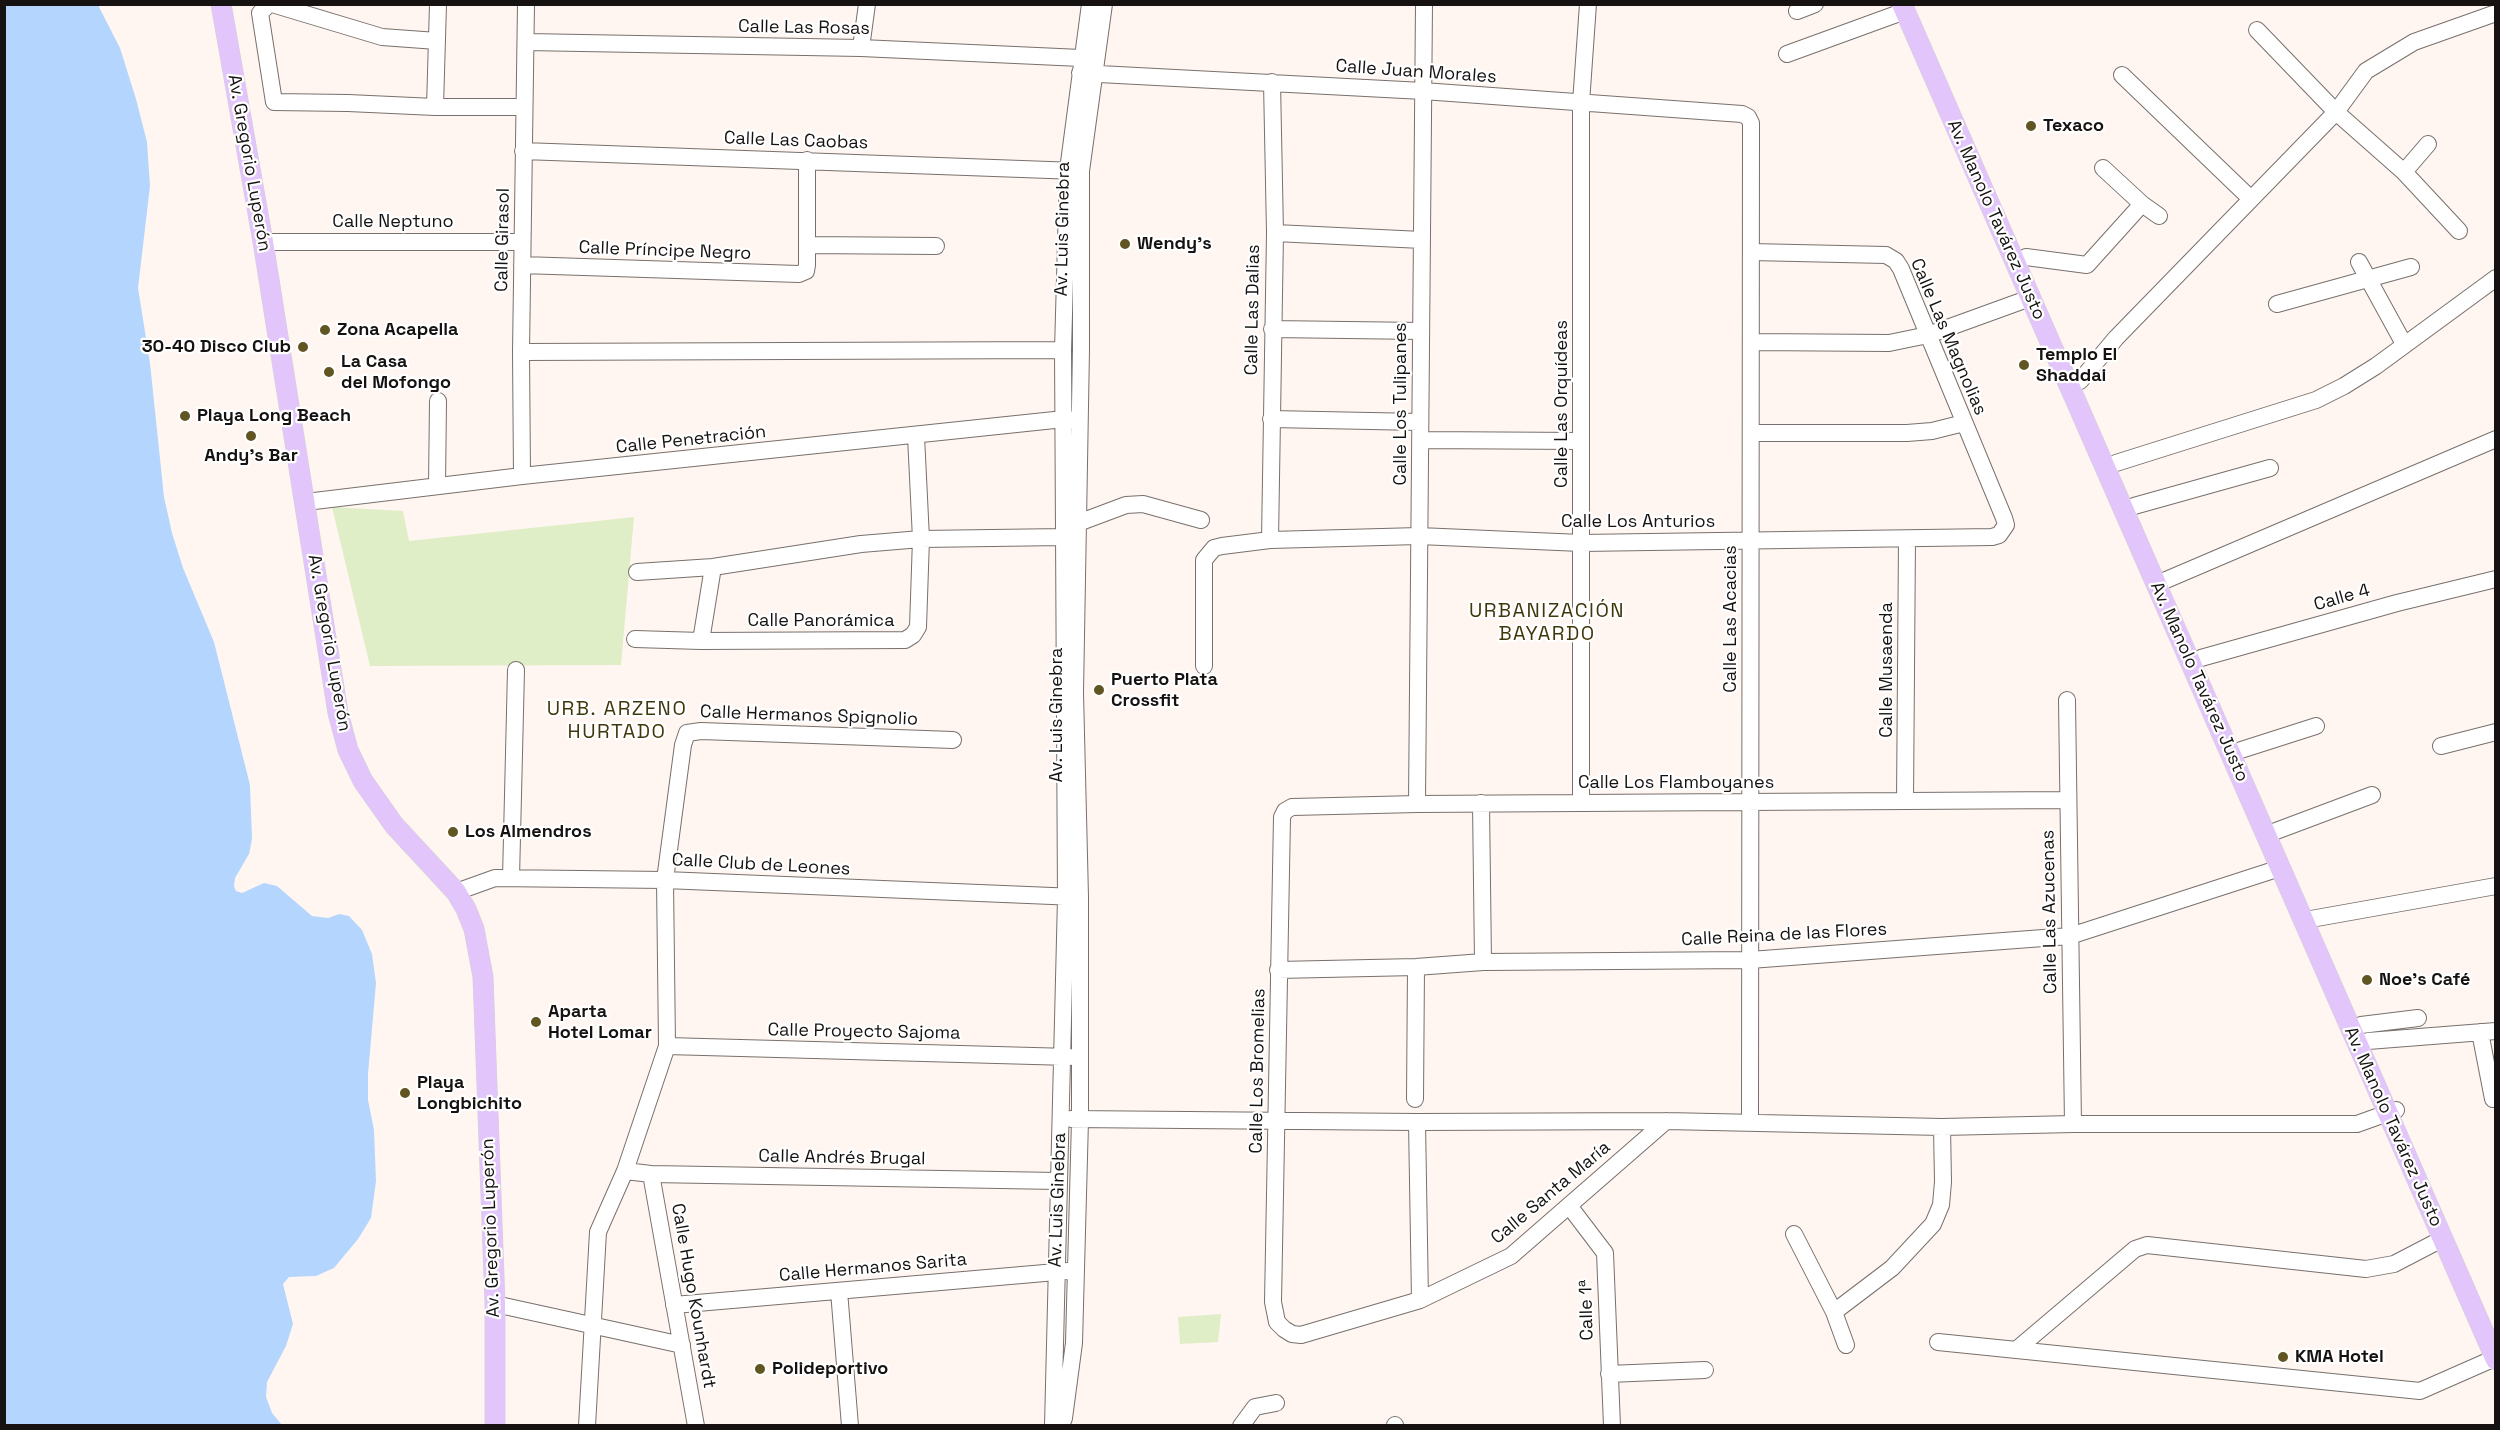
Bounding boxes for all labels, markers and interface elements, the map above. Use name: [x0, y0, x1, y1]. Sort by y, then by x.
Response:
street label: Calle Las Rosas: [738, 16, 870, 40]
street label: Calle Juan Morales: [1335, 56, 1497, 88]
street label: Av. Gregorio Luperón: [223, 73, 275, 253]
place label: Texaco: [2043, 115, 2104, 137]
street label: Av. Manolo Tavárez Justo: [1942, 117, 2050, 323]
marker: Texaco: [2024, 119, 2038, 133]
street label: Calle Las Caobas: [723, 128, 869, 154]
street label: Av. Luis Ginebra: [1051, 161, 1075, 297]
street label: Calle Girasol: [491, 188, 515, 292]
street label: Calle Neptuno: [332, 211, 454, 233]
place label: Wendy's: [1137, 233, 1212, 255]
street label: Calle Príncipe Negro: [578, 237, 752, 265]
marker: Wendy's: [1118, 237, 1132, 251]
street label: Calle Las Dalias: [1241, 244, 1265, 376]
street label: Calle Las Magnolias: [1905, 255, 1991, 419]
place label: Zona Acapella: [337, 319, 459, 341]
street label: Calle Las Orquídeas: [1551, 320, 1573, 488]
street label: Calle Los Tulipanes: [1390, 322, 1412, 486]
marker: Zona Acapella: [318, 323, 332, 337]
place label: 30-40 Disco Club: [142, 336, 291, 358]
marker: 30-40 Disco Club: [296, 340, 310, 354]
place label: Templo El Shaddai: [2036, 344, 2117, 386]
place label: La Casa del Mofongo: [341, 351, 451, 394]
marker: Templo El Shaddai: [2017, 358, 2031, 372]
marker: La Casa del Mofongo: [322, 365, 336, 379]
place label: Playa Long Beach: [197, 405, 351, 427]
marker: Playa Long Beach: [178, 409, 192, 423]
street label: Calle Penetración: [615, 421, 767, 459]
marker: Andy's Bar: [244, 429, 258, 443]
place label: Andy's Bar: [204, 445, 298, 467]
street label: Calle Los Anturios: [1561, 511, 1715, 533]
street label: Calle Las Acacias: [1720, 545, 1742, 693]
street label: Av. Gregorio Luperón: [303, 553, 355, 733]
street label: Av. Manolo Tavárez Justo: [2145, 579, 2253, 785]
street label: Calle 4: [2312, 580, 2372, 616]
district label: URBANIZACIÓN BAYARDO: [1469, 600, 1625, 647]
street label: Calle Musaenda: [1876, 602, 1898, 738]
street label: Calle Panorámica: [748, 610, 894, 632]
street label: Av. Luis Ginebra: [1046, 648, 1068, 782]
place label: Puerto Plata Crossfit: [1111, 669, 1218, 712]
marker: Puerto Plata Crossfit: [1092, 683, 1106, 697]
district label: URB. ARZENO HURTADO: [547, 698, 687, 745]
street label: Calle Hermanos Spignolio: [700, 701, 918, 731]
street label: Calle Los Flamboyanes: [1578, 772, 1774, 794]
place label: Los Almendros: [465, 821, 592, 843]
marker: Los Almendros: [446, 825, 460, 839]
street label: Calle Las Azucenas: [2038, 830, 2062, 994]
street label: Calle Club de Leones: [671, 850, 851, 880]
street label: Calle Reina de las Flores: [1681, 919, 1887, 951]
place label: Noe's Café: [2379, 969, 2470, 991]
marker: Noe's Café: [2360, 973, 2374, 987]
street label: Calle Los Bromelias: [1246, 988, 1270, 1154]
place label: Aparta Hotel Lomar: [548, 1001, 652, 1044]
marker: Aparta Hotel Lomar: [529, 1015, 543, 1029]
street label: Calle Proyecto Sajoma: [767, 1020, 961, 1044]
street label: Av. Manolo Tavárez Justo: [2339, 1024, 2447, 1230]
place label: Playa Longbichito: [417, 1072, 522, 1114]
marker: Playa Longbichito: [398, 1086, 412, 1100]
street label: Av. Luis Ginebra: [1045, 1132, 1071, 1268]
street label: Calle Santa María: [1487, 1137, 1615, 1249]
street label: Av. Gregorio Luperón: [477, 1138, 505, 1318]
street label: Calle Andrés Brugal: [758, 1146, 926, 1170]
street label: Calle Hugo Kounhardt: [666, 1202, 720, 1390]
street label: Calle Hermanos Sarita: [778, 1249, 968, 1287]
street label: Calle 1ª: [1576, 1279, 1598, 1341]
place label: KMA Hotel: [2295, 1346, 2384, 1368]
marker: KMA Hotel: [2276, 1350, 2290, 1364]
place label: Polideportivo: [772, 1358, 888, 1380]
marker: Polideportivo: [753, 1362, 767, 1376]

